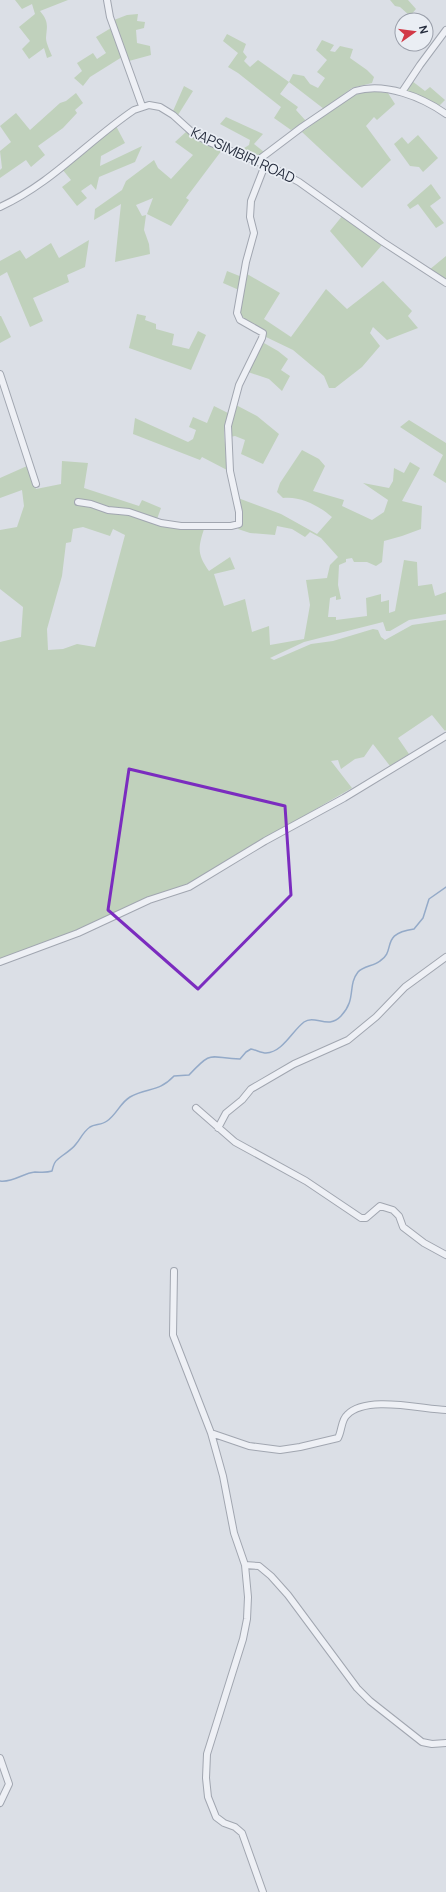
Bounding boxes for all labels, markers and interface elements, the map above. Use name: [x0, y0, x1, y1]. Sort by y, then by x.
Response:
north arrow: [394, 12, 434, 52]
text: N: [416, 24, 432, 35]
street label: KAPSIMBIRI ROAD: [188, 122, 298, 187]

